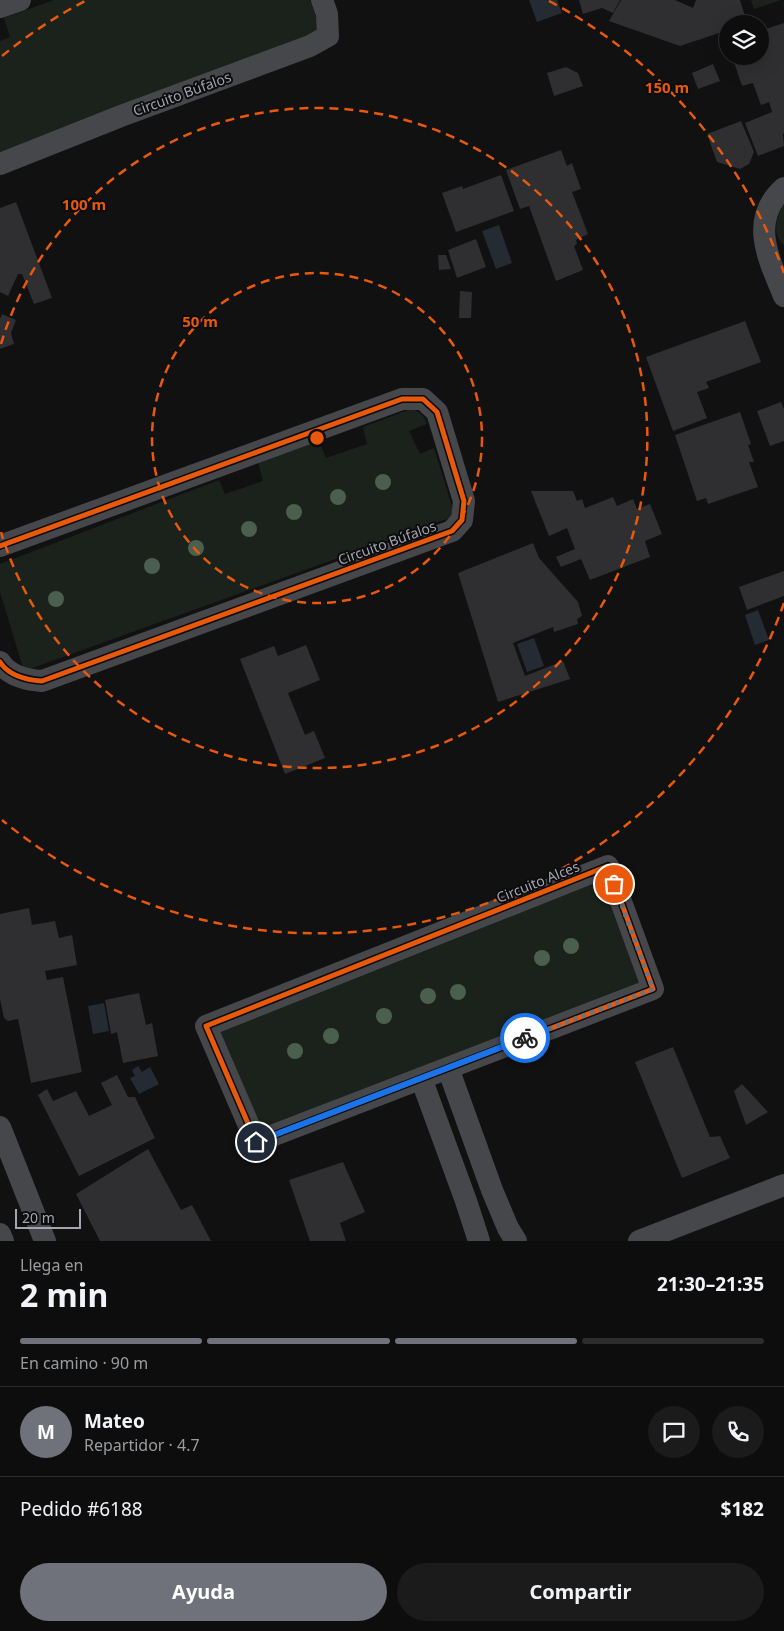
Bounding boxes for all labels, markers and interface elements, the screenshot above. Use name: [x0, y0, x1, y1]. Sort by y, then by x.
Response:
map controls: [719, 15, 769, 65]
button: layers: [719, 15, 769, 65]
street label: Circuito Búfalos: [130, 67, 234, 120]
text: 150 m: [645, 77, 689, 97]
text: 100 m: [62, 194, 106, 214]
text: 50 m: [182, 311, 218, 331]
centre of rings: [308, 429, 326, 447]
street label: Circuito Búfalos: [335, 516, 439, 569]
street label: Circuito Alces: [493, 856, 582, 907]
pin: [593, 863, 635, 905]
icon: bag: [600, 870, 628, 898]
courier: [500, 1013, 550, 1063]
icon: bike: [511, 1024, 539, 1052]
pin: [235, 1121, 277, 1163]
icon: home: [242, 1128, 270, 1156]
scale bar: [15, 1206, 81, 1229]
text: 20 m: [22, 1208, 55, 1227]
text: Llega en: [20, 1254, 83, 1276]
text: 21:30–21:35: [657, 1271, 764, 1297]
text: 2 min: [20, 1273, 108, 1316]
text: En camino · 90 m: [20, 1352, 148, 1374]
button: chat: [648, 1406, 700, 1458]
button: phone: [712, 1406, 764, 1458]
text: Mateo: [84, 1408, 145, 1434]
text: M: [37, 1419, 55, 1445]
text: Repartidor · 4.7: [84, 1434, 200, 1456]
text: Pedido #6188: [20, 1496, 143, 1522]
text: $182: [721, 1496, 764, 1522]
button: Ayuda: [20, 1563, 387, 1621]
button: Compartir: [397, 1563, 764, 1621]

